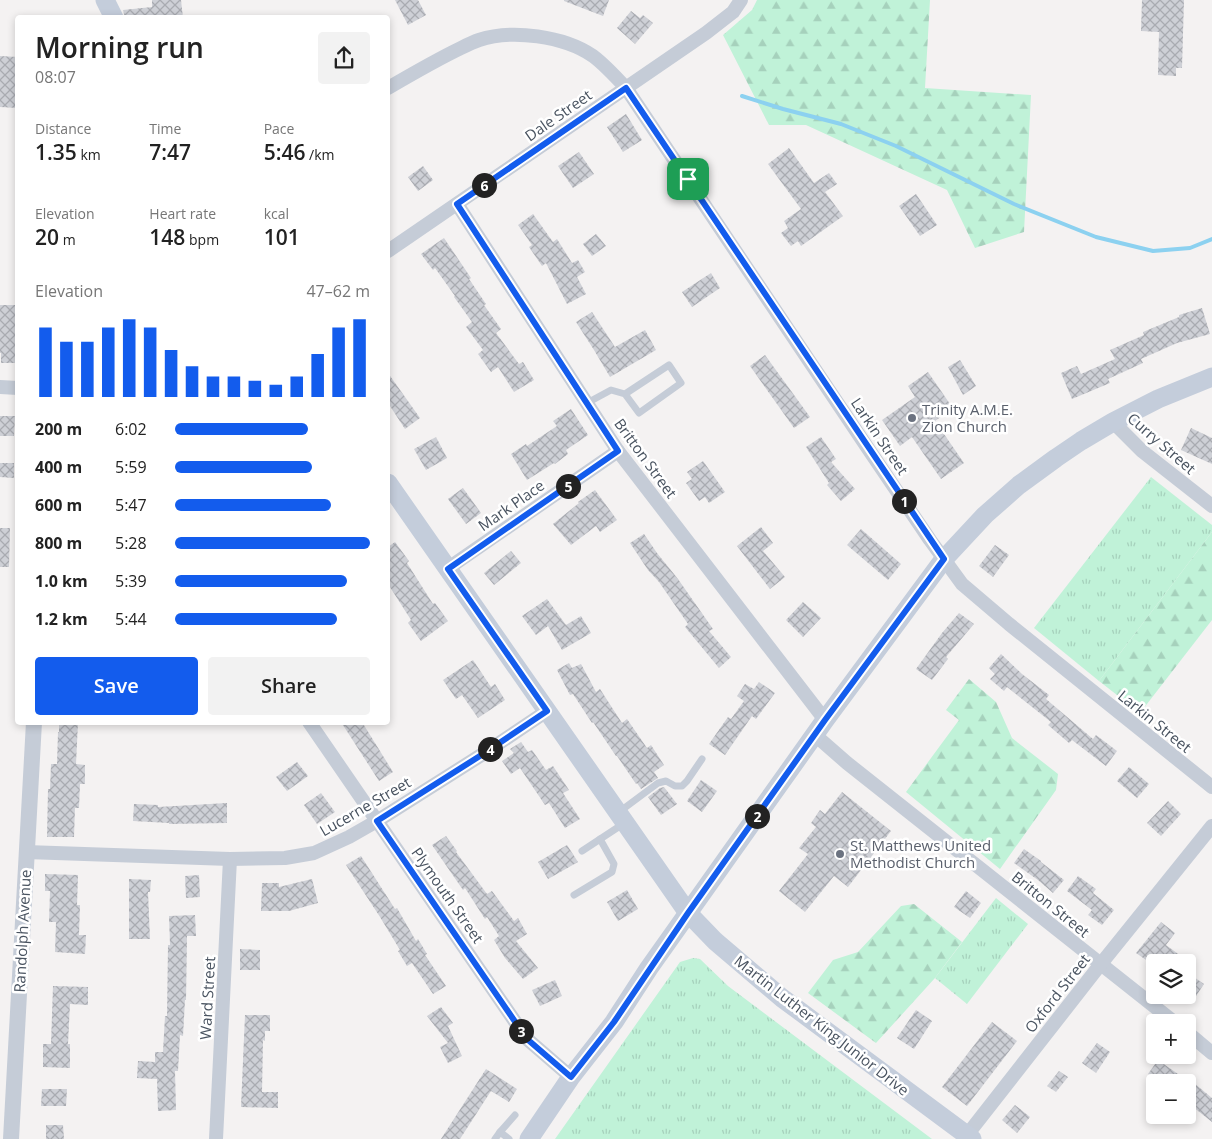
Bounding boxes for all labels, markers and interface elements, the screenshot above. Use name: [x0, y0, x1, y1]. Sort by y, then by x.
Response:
text: Morning run: [35, 28, 204, 66]
button: share: [318, 32, 370, 84]
text: 08:07: [35, 66, 76, 88]
street label: Dale Street: [521, 85, 595, 145]
text: Distance: [35, 119, 91, 138]
text: Time: [149, 119, 181, 138]
text: Pace: [264, 119, 294, 138]
text: 1.35: [35, 138, 77, 166]
text: 7:47: [149, 138, 191, 166]
text: 5:46: [264, 138, 305, 166]
text: km: [77, 145, 101, 164]
text: /km: [305, 145, 335, 164]
pin: [667, 158, 709, 200]
icon: arrive: [674, 165, 702, 193]
pin: 6: [472, 172, 496, 198]
text: 6: [480, 176, 489, 195]
text: Elevation: [35, 204, 94, 223]
text: Heart rate: [149, 204, 216, 223]
text: kcal: [264, 204, 289, 223]
text: 20: [35, 223, 59, 251]
text: 148: [149, 223, 185, 251]
text: 101: [264, 223, 300, 251]
text: m: [59, 230, 76, 249]
text: bpm: [185, 230, 219, 249]
text: Elevation: [35, 280, 103, 302]
text: 47–62 m: [306, 280, 370, 302]
street label: Larkin Street: [847, 394, 913, 478]
place label: Trinity A.M.E. Zion Church: [922, 399, 1013, 436]
street label: Curry Street: [1124, 408, 1200, 478]
marker: Trinity A.M.E. Zion Church: [906, 412, 918, 424]
street label: Britton Street: [610, 414, 682, 502]
text: 200 m: [35, 418, 82, 440]
text: 6:02: [115, 418, 147, 440]
text: 400 m: [35, 456, 82, 478]
text: 5:59: [115, 456, 147, 478]
pin: 5: [556, 474, 580, 498]
street label: Mark Place: [474, 475, 548, 535]
text: 5: [564, 477, 573, 496]
pin: 1: [892, 488, 916, 514]
text: 1: [900, 492, 909, 511]
text: 600 m: [35, 494, 82, 516]
text: 5:47: [115, 494, 147, 516]
text: 800 m: [35, 532, 82, 554]
text: 5:28: [115, 532, 147, 554]
text: 1.0 km: [35, 570, 88, 592]
text: 5:39: [115, 570, 147, 592]
text: 1.2 km: [35, 608, 88, 630]
text: 5:44: [115, 608, 147, 630]
button: Save: [35, 657, 198, 715]
button: Share: [208, 657, 370, 715]
street label: Larkin Street: [1114, 685, 1196, 757]
pin: 4: [478, 736, 502, 762]
text: 4: [486, 740, 495, 759]
street label: Lucerne Street: [316, 772, 414, 840]
pin: 2: [744, 804, 770, 828]
text: 2: [753, 807, 762, 826]
place label: St. Matthews United Methodist Church: [850, 835, 991, 872]
street label: Plymouth Street: [407, 843, 489, 947]
marker: St. Matthews United Methodist Church: [834, 848, 846, 860]
street label: Britton Street: [1008, 867, 1094, 941]
street label: Randolph Avenue: [9, 869, 35, 993]
street label: Oxford Street: [1020, 950, 1094, 1036]
street label: Martin Luther King Junior Drive: [731, 951, 913, 1099]
map controls: [1146, 954, 1196, 1124]
button: layers: [1146, 954, 1196, 1004]
street label: Ward Street: [195, 956, 219, 1040]
button: +: [1146, 1014, 1196, 1064]
pin: 3: [508, 1018, 534, 1044]
text: 3: [517, 1022, 526, 1041]
button: −: [1146, 1074, 1196, 1124]

